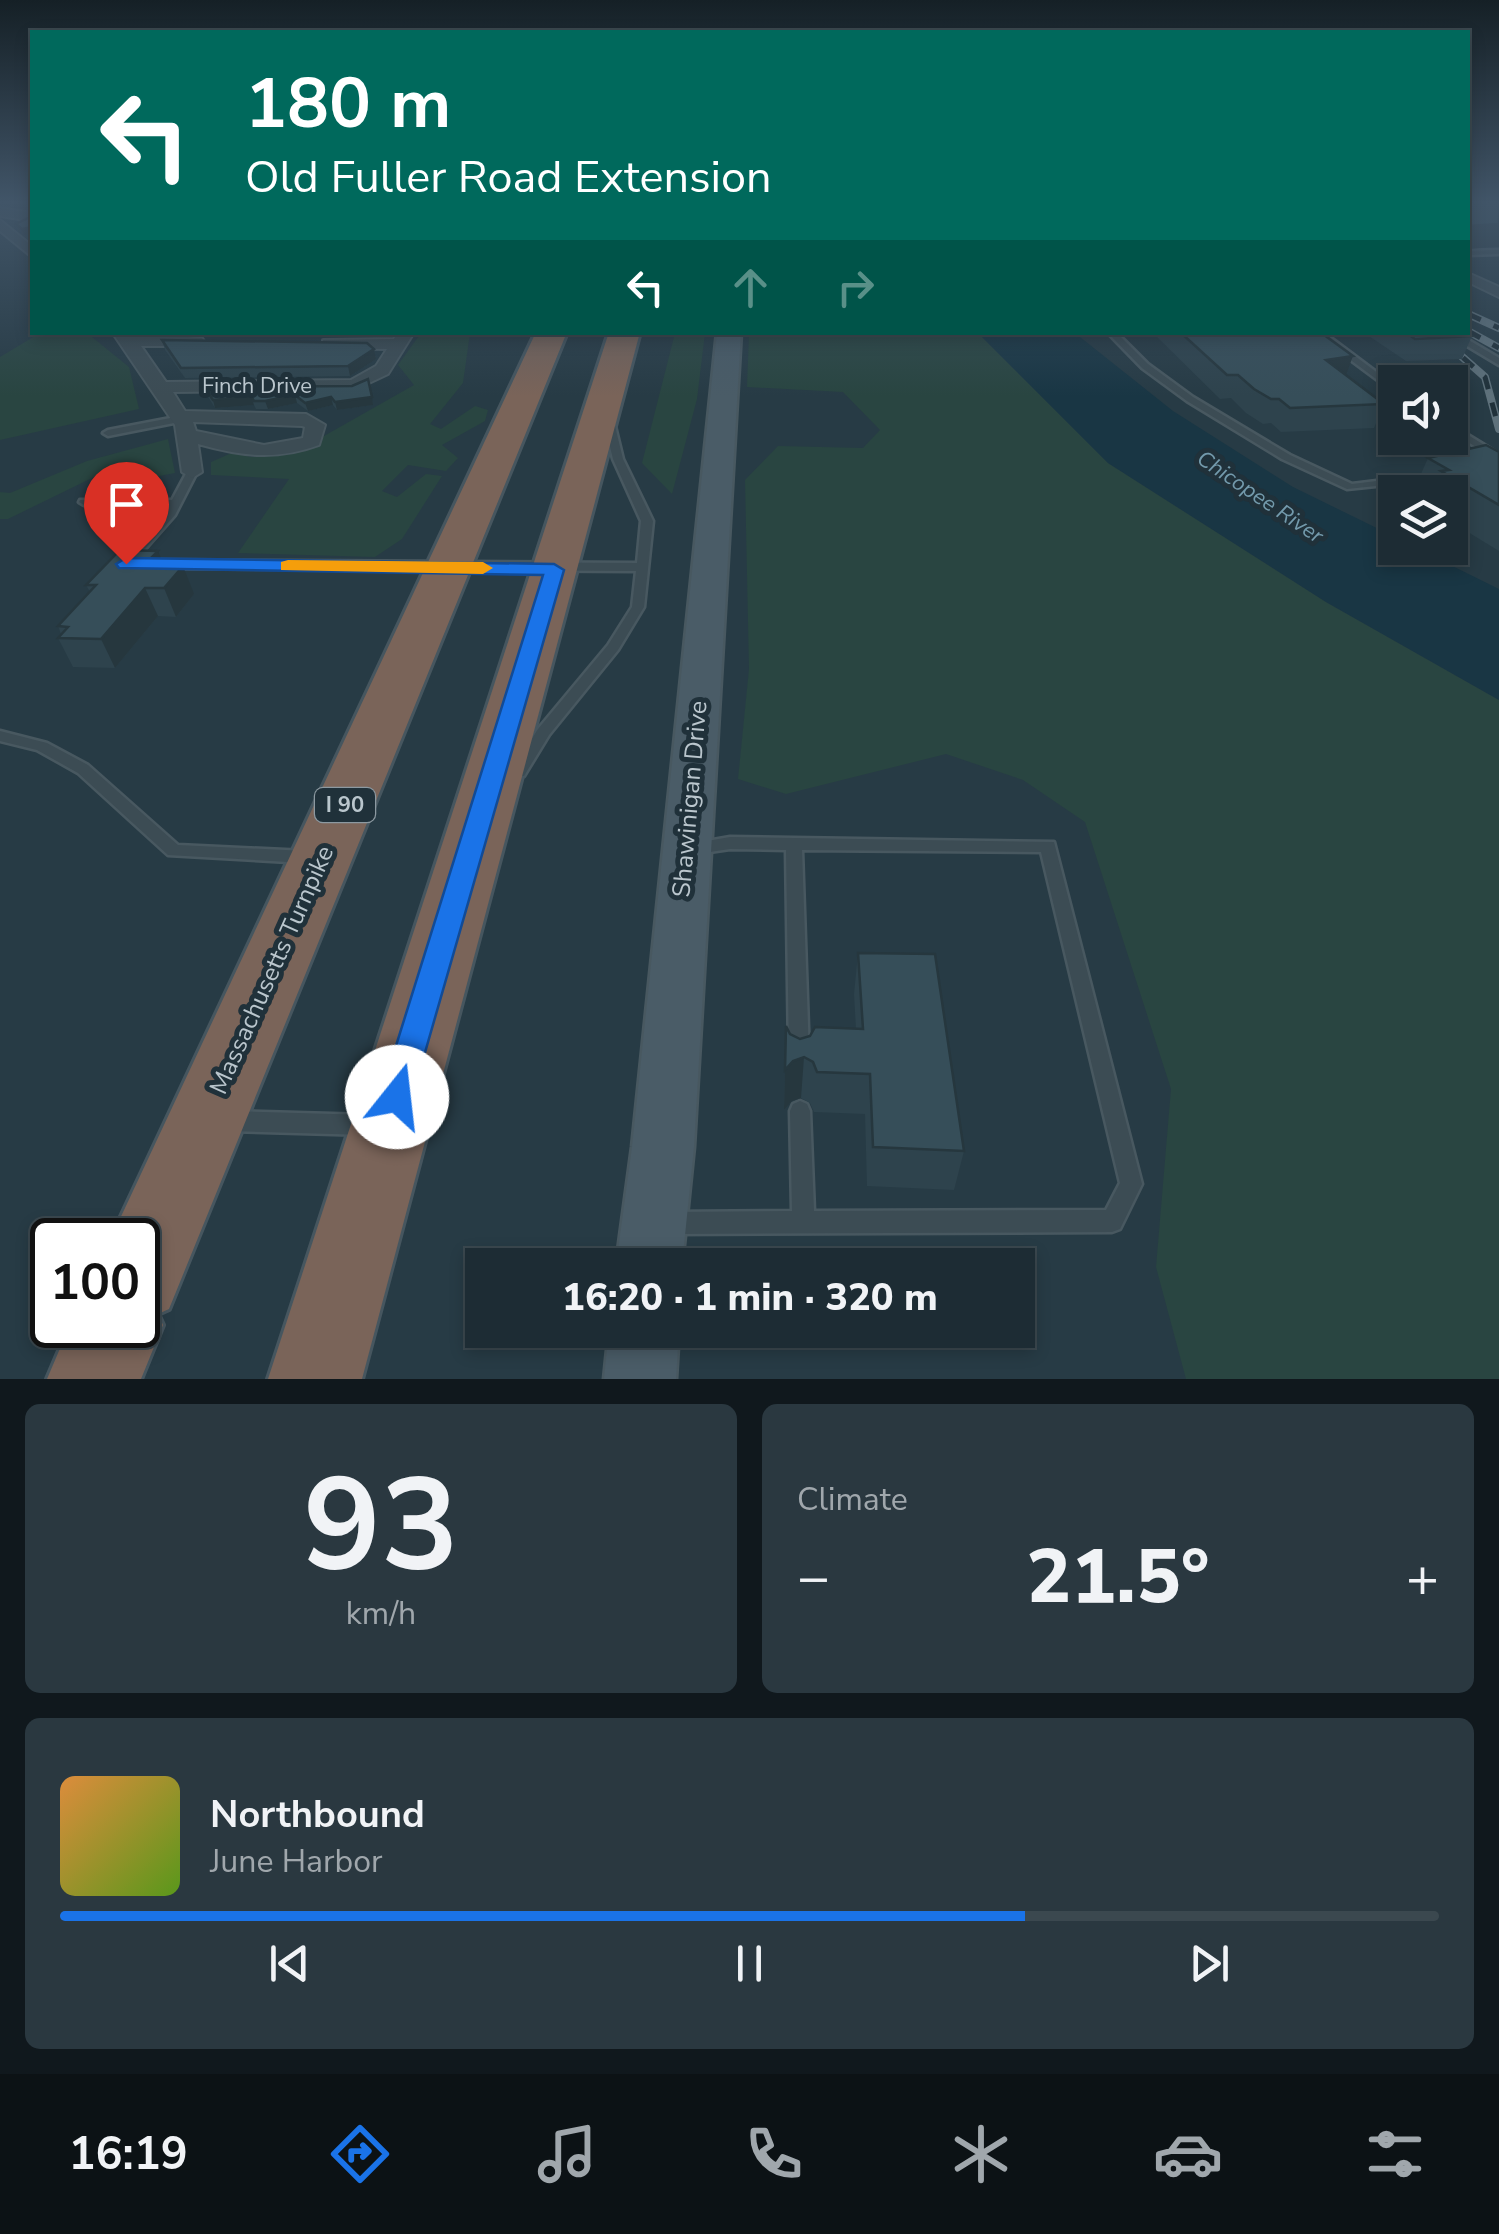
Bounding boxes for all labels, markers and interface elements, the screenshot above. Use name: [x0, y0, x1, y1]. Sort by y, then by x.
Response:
text: 180 m: [245, 56, 451, 152]
icon: left: [80, 70, 210, 200]
text: Old Fuller Road Extension: [245, 147, 772, 208]
icon: left: [618, 260, 673, 315]
icon: ahead: [723, 260, 778, 315]
icon: right: [828, 260, 883, 315]
map controls: [1378, 365, 1468, 565]
button: sound: [1378, 365, 1468, 455]
street label: Finch Drive: [202, 371, 312, 401]
water label: Chicopee River: [1191, 443, 1330, 551]
pin: [84, 462, 169, 565]
button: layers: [1378, 475, 1468, 565]
icon: arrive: [99, 477, 154, 532]
street label: Shawinigan Drive: [664, 699, 716, 899]
road number: I 90: [315, 788, 375, 822]
street label: Massachusetts Turnpike: [202, 840, 342, 1100]
position arrow: [345, 1045, 449, 1149]
speed limit sign: 100: [30, 1218, 160, 1348]
text: 16:20 · 1 min · 320 m: [562, 1272, 938, 1323]
text: 93: [303, 1438, 459, 1615]
text: Climate: [797, 1478, 908, 1521]
text: 21.5°: [1026, 1526, 1210, 1628]
text: −: [797, 1540, 830, 1615]
text: +: [1406, 1540, 1439, 1615]
text: km/h: [346, 1592, 416, 1635]
text: Northbound: [210, 1789, 425, 1840]
text: June Harbor: [210, 1840, 382, 1883]
icon: previous: [262, 1936, 317, 1991]
icon: pause: [722, 1936, 777, 1991]
icon: next: [1182, 1936, 1237, 1991]
icon: directions: [325, 2119, 395, 2189]
icon: music: [532, 2119, 602, 2189]
icon: phone: [739, 2119, 809, 2189]
icon: climate: [946, 2119, 1016, 2189]
icon: car: [1153, 2119, 1223, 2189]
icon: filters: [1360, 2119, 1430, 2189]
text: 16:19: [69, 2124, 188, 2185]

